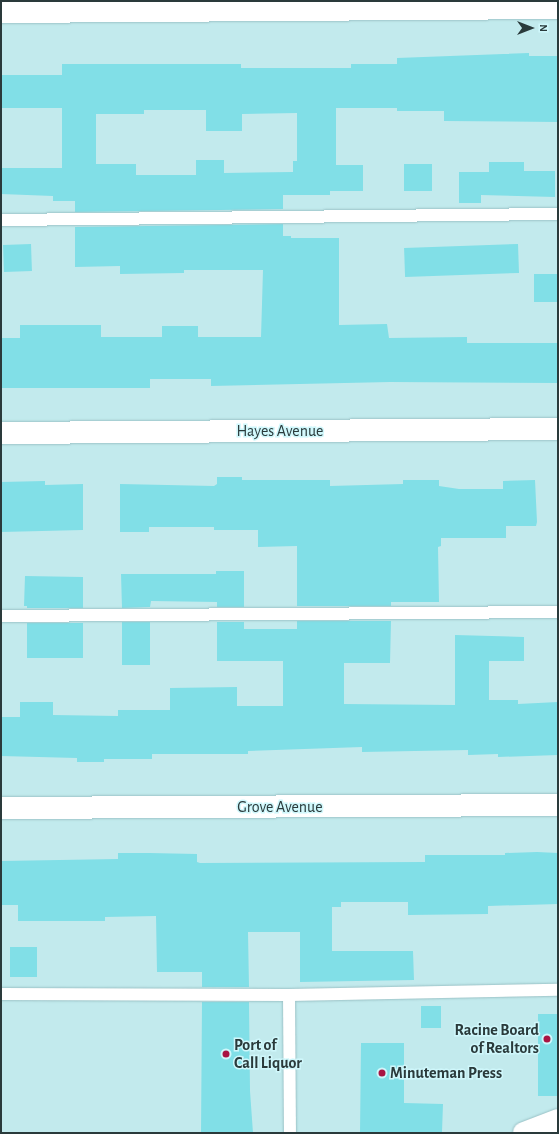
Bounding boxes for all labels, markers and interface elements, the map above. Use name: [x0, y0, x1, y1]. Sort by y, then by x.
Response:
north arrow: [511, 8, 551, 48]
text: N: [538, 24, 549, 32]
street label: Hayes Avenue: [237, 421, 323, 441]
street label: Grove Avenue: [237, 797, 323, 817]
place label: Racine Board of Realtors: [455, 1020, 539, 1058]
marker: Racine Board of Realtors: [542, 1034, 552, 1044]
place label: Port of Call Liquor: [234, 1035, 302, 1073]
marker: Port of Call Liquor: [221, 1049, 231, 1059]
place label: Minuteman Press: [390, 1063, 502, 1083]
marker: Minuteman Press: [377, 1068, 387, 1078]

